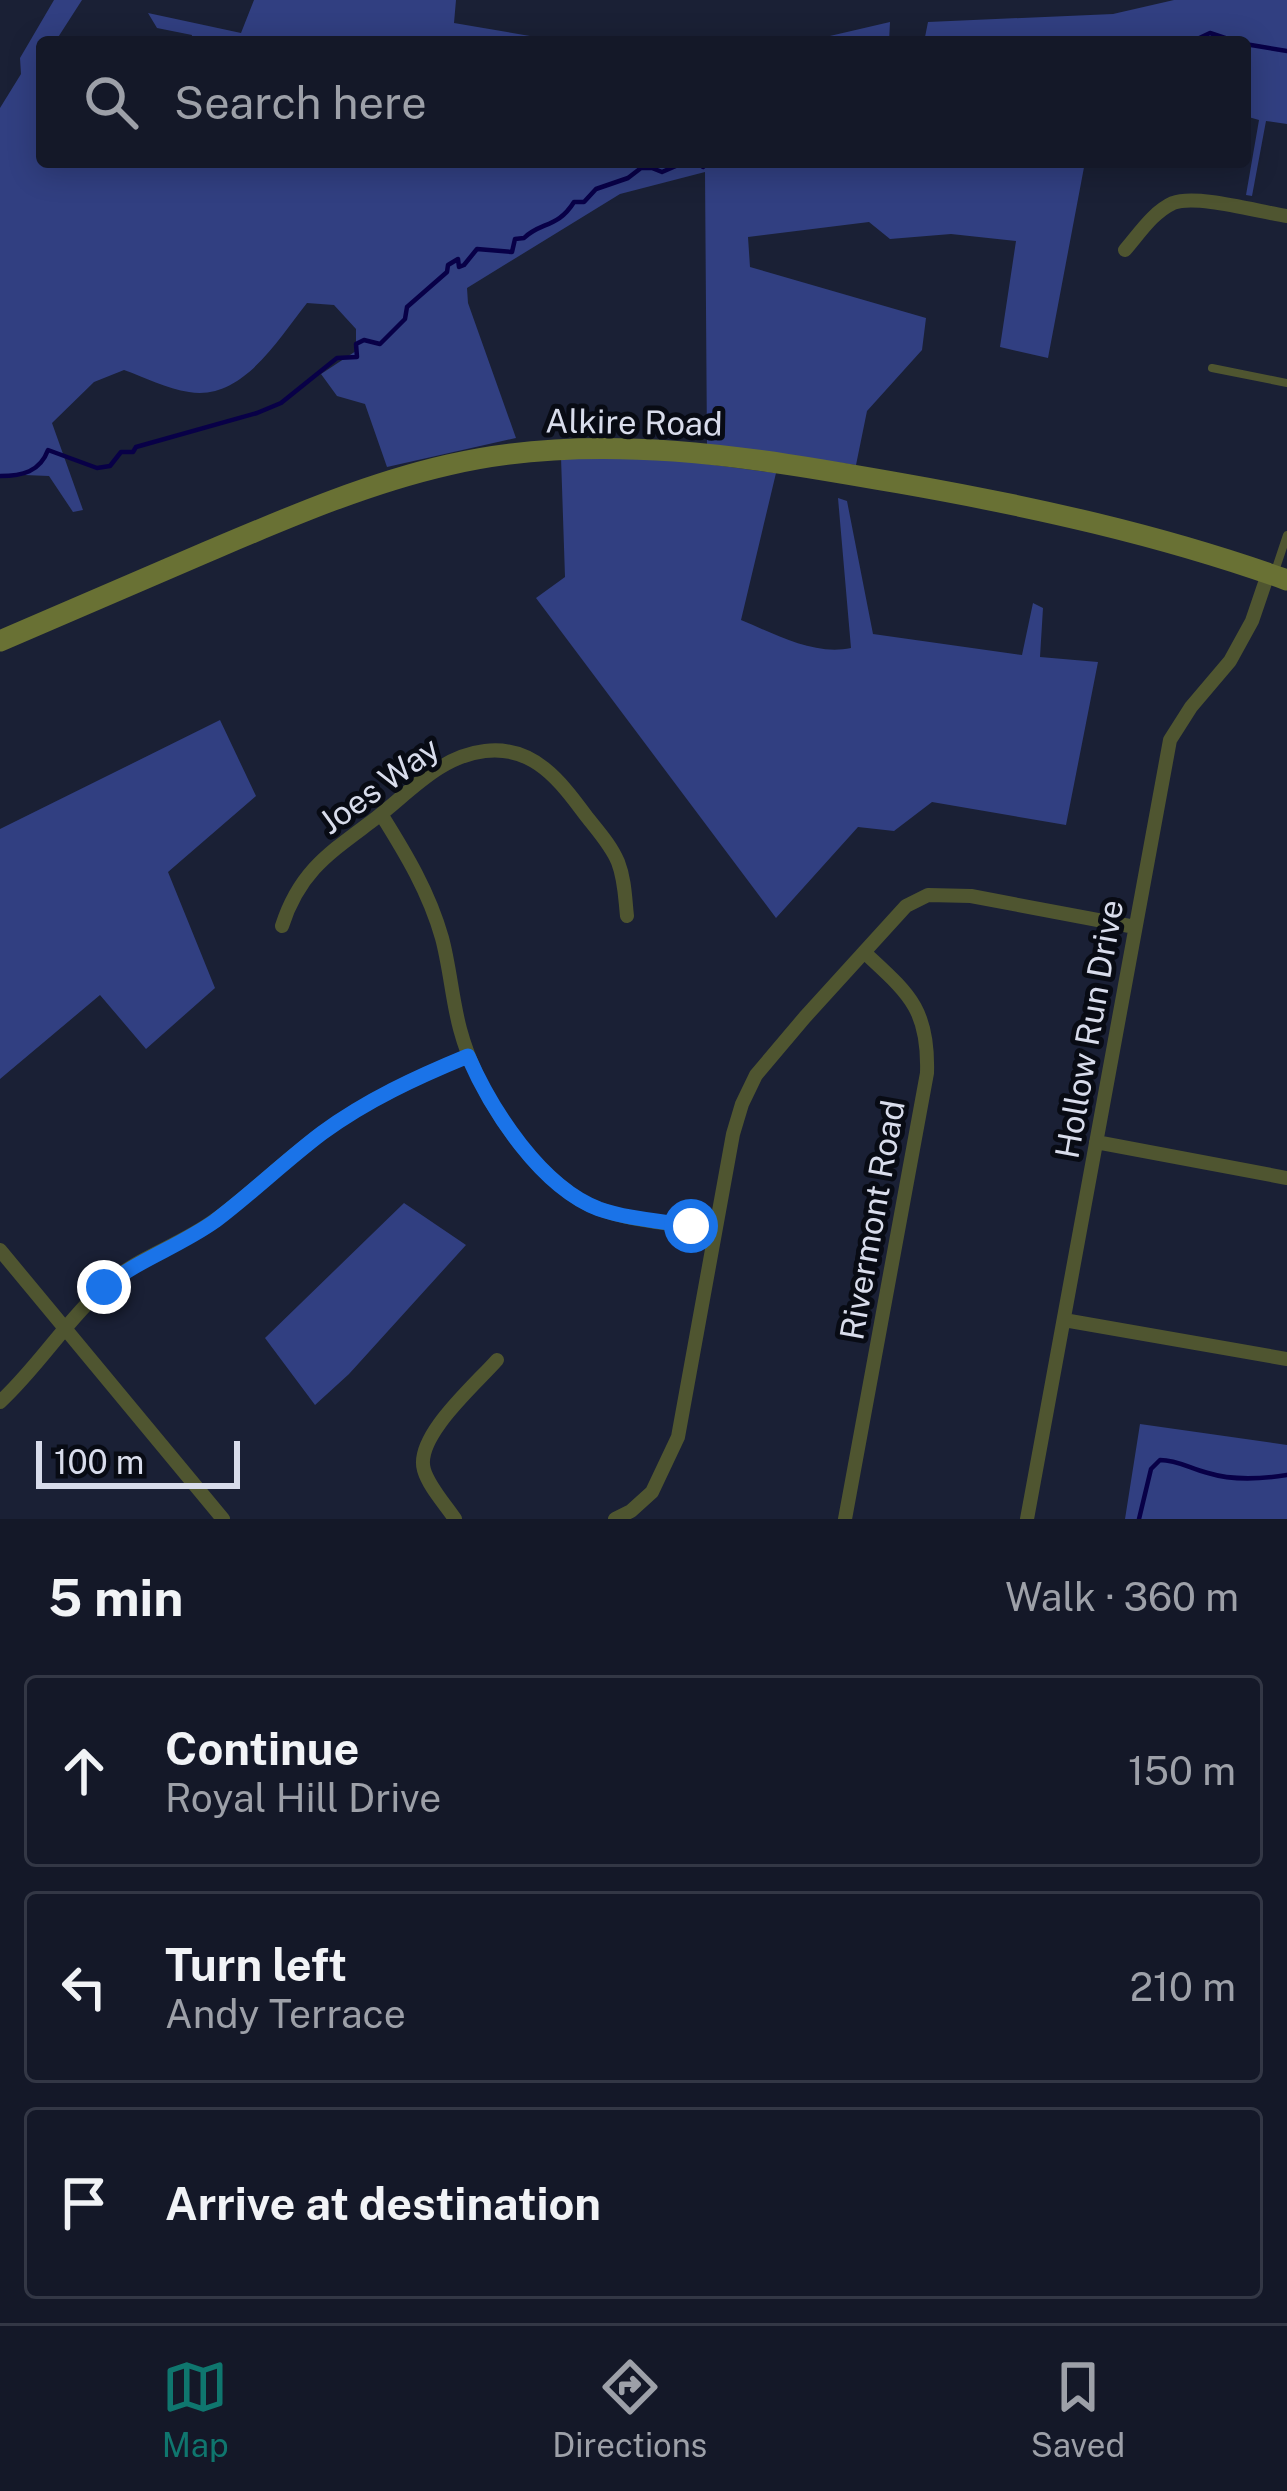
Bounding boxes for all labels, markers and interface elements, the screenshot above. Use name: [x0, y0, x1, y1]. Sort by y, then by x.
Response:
search box: [36, 36, 1251, 168]
icon: search: [78, 69, 144, 135]
text: Search here: [174, 76, 427, 129]
street label: Alkire Road: [545, 401, 723, 443]
street label: Joes Way: [311, 729, 447, 841]
street label: Hollow Run Drive: [1048, 897, 1130, 1161]
street label: Rivermont Road: [832, 1097, 912, 1343]
route start: [664, 1199, 718, 1253]
route end: [77, 1260, 131, 1314]
scale bar: [36, 1435, 240, 1488]
text: 100 m: [54, 1443, 144, 1481]
text: 5 min: [48, 1568, 184, 1627]
text: Walk · 360 m: [1005, 1574, 1239, 1620]
text: Continue: [165, 1722, 359, 1775]
icon: ahead: [51, 1738, 117, 1804]
text: 150 m: [1128, 1748, 1236, 1794]
text: Royal Hill Drive: [165, 1775, 441, 1821]
text: Turn left: [165, 1938, 347, 1991]
icon: left: [51, 1954, 117, 2020]
text: 210 m: [1130, 1964, 1236, 2010]
text: Andy Terrace: [165, 1991, 406, 2037]
icon: arrive: [51, 2170, 117, 2236]
text: Arrive at destination: [165, 2177, 601, 2230]
tab: Map: [162, 2354, 229, 2464]
tab: Directions: [552, 2354, 707, 2464]
tab: Saved: [1031, 2354, 1125, 2464]

